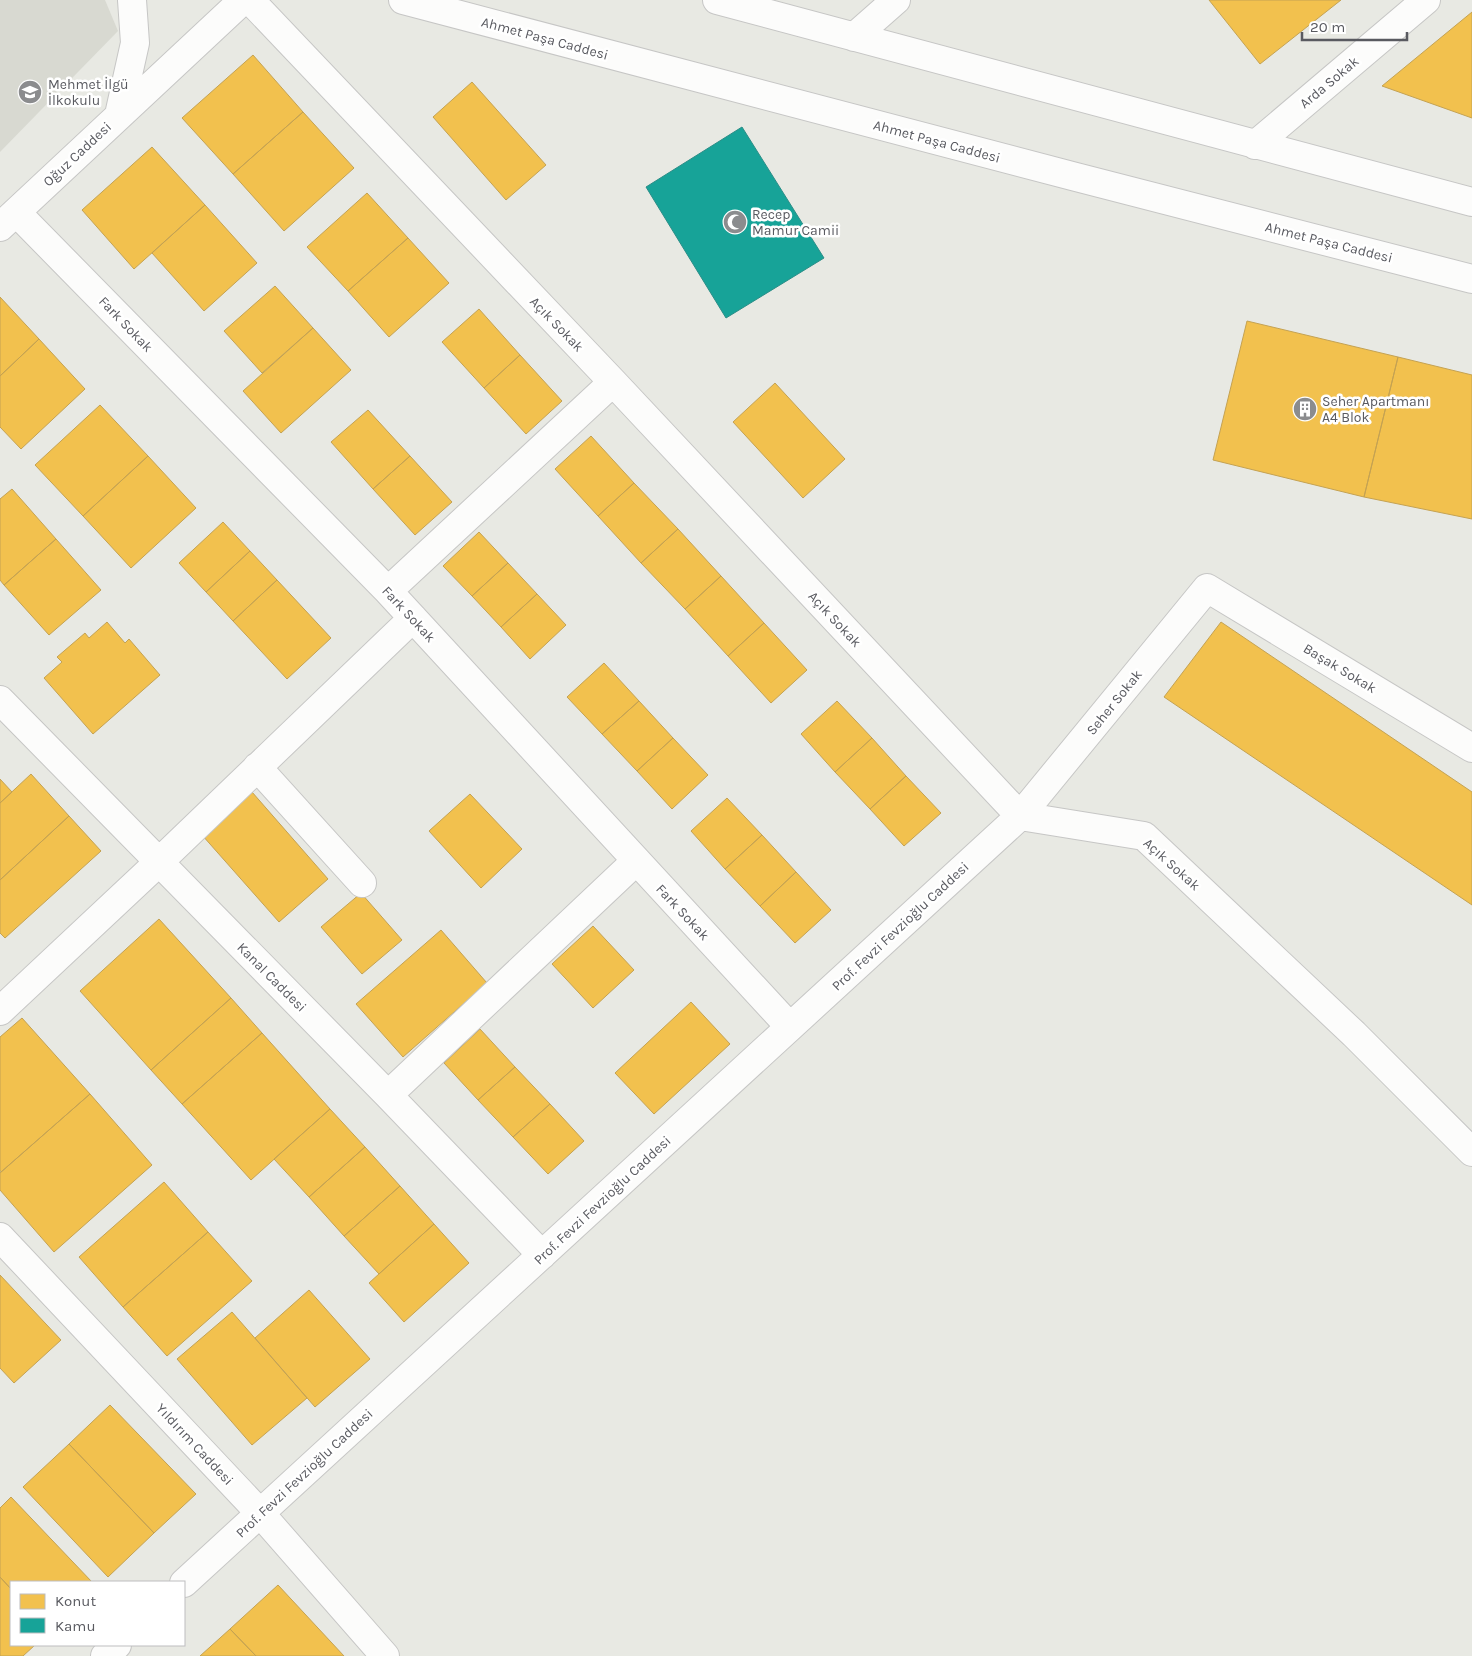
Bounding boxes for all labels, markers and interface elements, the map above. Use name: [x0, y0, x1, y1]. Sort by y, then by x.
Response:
scale bar: [1302, 10, 1407, 42]
street label: Ahmet Paşa Caddesi: [479, 13, 610, 64]
text: 20 m: [1310, 18, 1345, 36]
street label: Arda Sokak: [1296, 53, 1362, 112]
place label: Mehmet İlgü İlkokulu: [48, 76, 129, 109]
school or university icon: Mehmet İlgü İlkokulu: [17, 79, 43, 105]
street label: Ahmet Paşa Caddesi: [871, 116, 1002, 167]
street label: Oğuz Caddesi: [40, 118, 115, 190]
place label: Recep Mamur Camii: [752, 206, 839, 239]
mosque icon: Recep Mamur Camii: [722, 209, 748, 235]
street label: Ahmet Paşa Caddesi: [1263, 218, 1394, 267]
street label: Fark Sokak: [95, 293, 156, 356]
street label: Açık Sokak: [526, 293, 587, 356]
place label: Seher Apartmanı A4 Blok: [1322, 393, 1429, 426]
building icon: Seher Apartmanı A4 Blok: [1292, 396, 1318, 422]
street label: Fark Sokak: [378, 583, 439, 646]
street label: Açık Sokak: [804, 588, 865, 651]
street label: Başak Sokak: [1300, 640, 1379, 697]
street label: Seher Sokak: [1083, 666, 1146, 738]
street label: Açık Sokak: [1140, 835, 1204, 894]
street label: Prof. Fevzi Fevzioğlu Caddesi: [828, 858, 972, 994]
street label: Fark Sokak: [652, 881, 713, 944]
street label: Kanal Caddesi: [233, 939, 310, 1016]
street label: Prof. Fevzi Fevzioğlu Caddesi: [530, 1132, 674, 1268]
street label: Yıldırım Caddesi: [152, 1400, 237, 1489]
street label: Prof. Fevzi Fevzioğlu Caddesi: [232, 1405, 376, 1541]
legend: [10, 1581, 185, 1646]
text: Konut: [55, 1592, 96, 1610]
text: Kamu: [55, 1617, 96, 1635]

